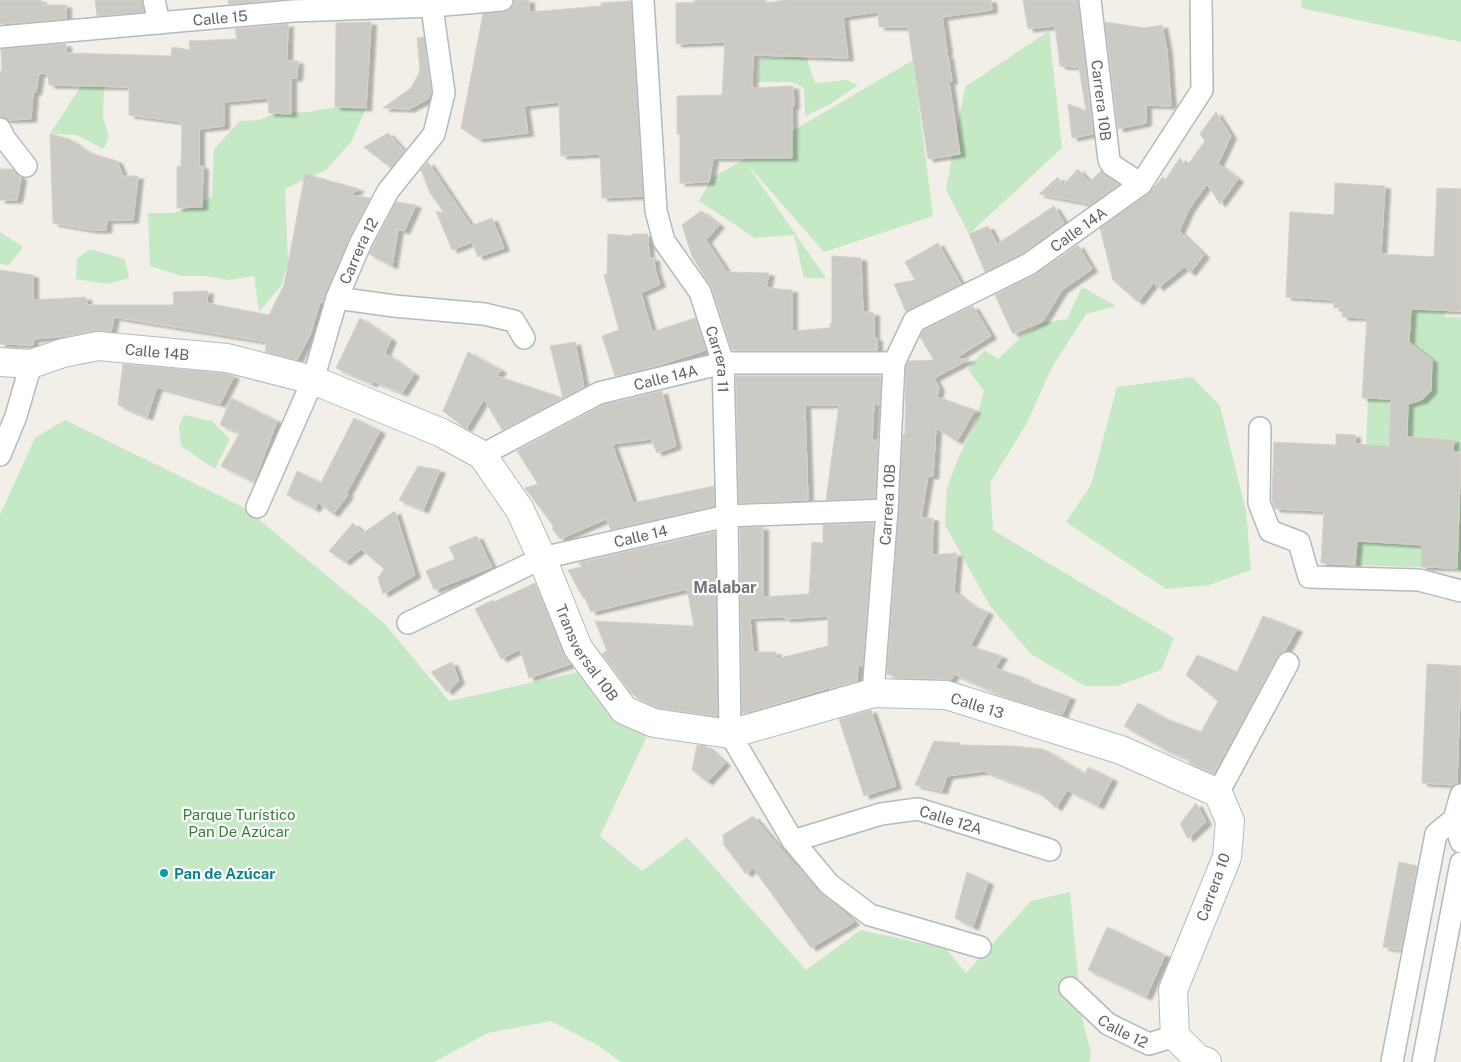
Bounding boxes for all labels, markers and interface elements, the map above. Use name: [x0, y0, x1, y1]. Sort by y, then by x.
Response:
street label: Calle 15: [192, 7, 248, 28]
street label: Carrera 10B: [1089, 59, 1115, 142]
street label: Calle 14A: [1047, 203, 1110, 255]
street label: Carrera 12: [336, 215, 381, 287]
street label: Carrera 11: [703, 324, 732, 393]
street label: Calle 14B: [124, 340, 190, 363]
street label: Calle 14A: [632, 361, 700, 393]
street label: Carrera 10B: [876, 463, 898, 546]
street label: Calle 14: [612, 521, 669, 550]
district label: Malabar: [693, 578, 757, 597]
street label: Transversal 10B: [553, 602, 623, 704]
street label: Calle 13: [949, 689, 1006, 721]
street label: Calle 12A: [918, 802, 985, 837]
park label: Parque Turístico Pan De Azúcar: [182, 806, 296, 840]
street label: Carrera 10: [1193, 851, 1233, 923]
place label: Pan de Azúcar: [174, 865, 276, 882]
marker: Pan de Azúcar: [158, 867, 170, 879]
street label: Calle 12: [1095, 1011, 1151, 1051]

